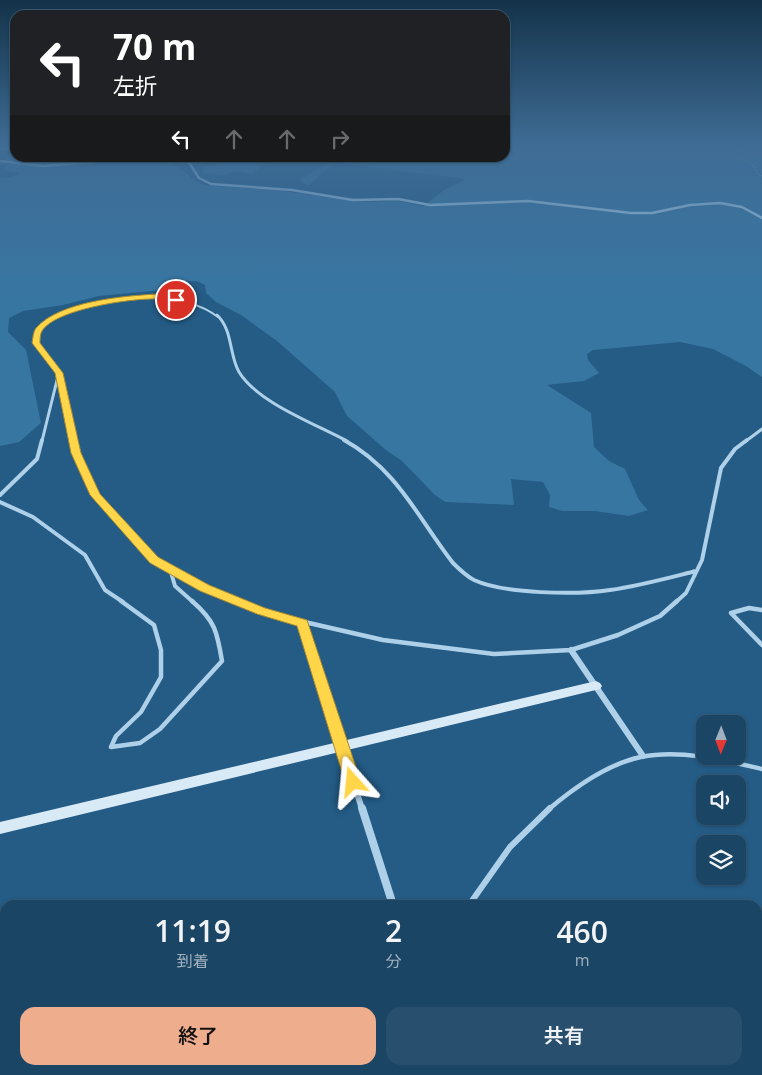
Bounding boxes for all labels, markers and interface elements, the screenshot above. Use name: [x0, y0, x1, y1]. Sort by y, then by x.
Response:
text: 70 m: [113, 23, 196, 70]
icon: left: [30, 30, 95, 95]
text: 左折: [113, 70, 157, 100]
icon: left: [167, 125, 195, 153]
icon: ahead: [220, 125, 248, 153]
icon: ahead: [273, 125, 301, 153]
icon: right: [326, 125, 354, 153]
pin: [155, 279, 197, 321]
icon: arrive: [162, 286, 190, 314]
north arrow: [696, 715, 746, 765]
map controls: [696, 715, 746, 885]
position arrow: [326, 755, 378, 807]
button: sound: [696, 775, 746, 825]
button: layers: [696, 835, 746, 885]
text: 11:19: [154, 910, 231, 951]
text: 2: [385, 910, 402, 951]
text: 460: [556, 911, 608, 952]
text: m: [575, 949, 590, 971]
text: 到着: [177, 950, 209, 972]
text: 分: [386, 950, 402, 972]
button: 終了: [20, 1007, 376, 1065]
button: 共有: [386, 1007, 742, 1065]

